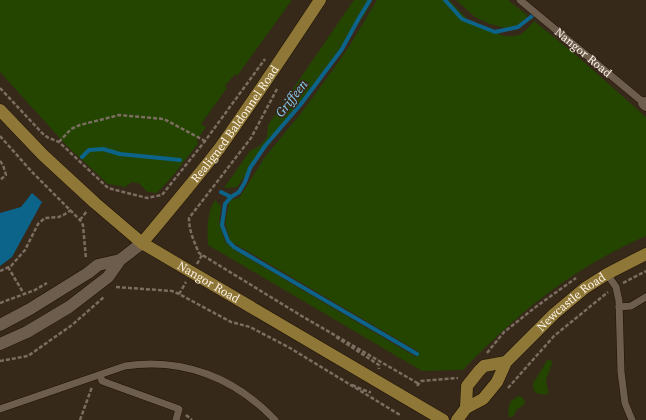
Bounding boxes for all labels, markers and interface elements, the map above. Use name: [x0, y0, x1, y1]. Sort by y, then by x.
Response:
street label: Nangor Road: [551, 24, 615, 81]
street label: Realigned Baldonnel Road: [187, 62, 283, 186]
water label: Griffeen: [271, 76, 312, 120]
street label: Nangor Road: [174, 258, 243, 307]
street label: Newcastle Road: [533, 269, 609, 335]

